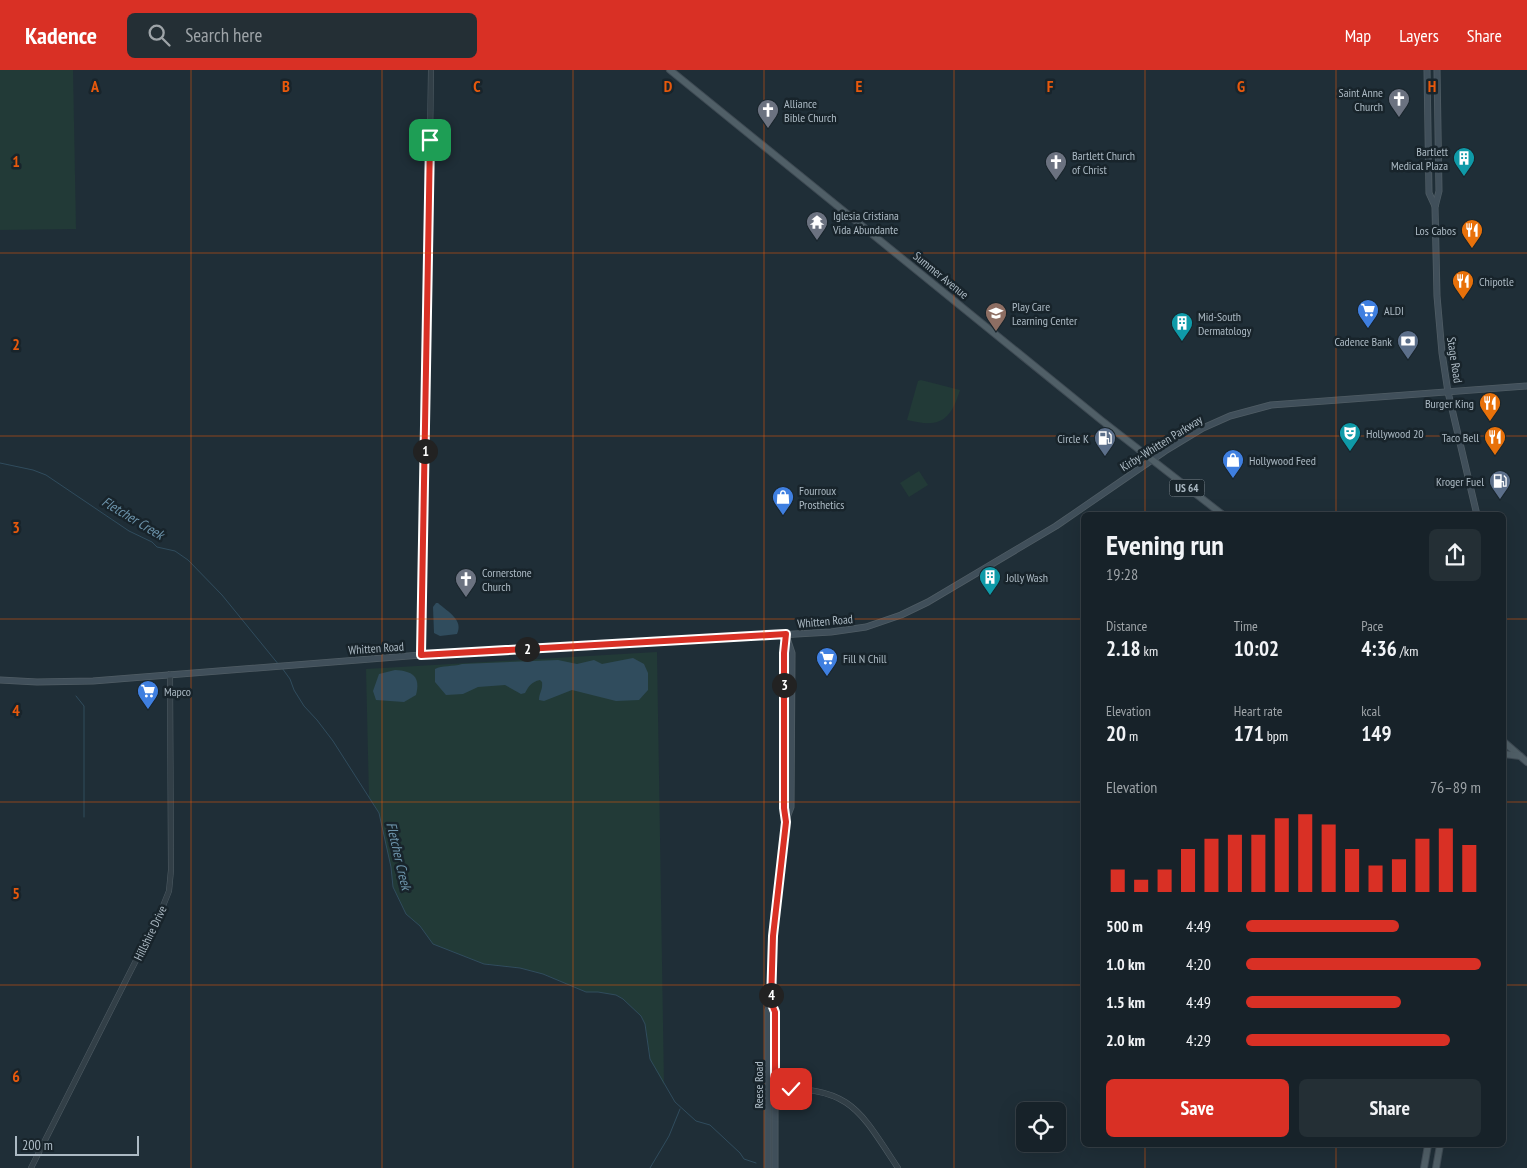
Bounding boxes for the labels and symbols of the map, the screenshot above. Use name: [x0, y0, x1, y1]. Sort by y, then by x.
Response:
text: A: [90, 76, 100, 96]
text: B: [282, 76, 290, 96]
text: C: [473, 76, 481, 96]
text: D: [664, 76, 673, 96]
text: E: [856, 76, 863, 96]
text: F: [1047, 76, 1054, 96]
text: G: [1237, 76, 1245, 96]
text: H: [1428, 76, 1436, 96]
place label: Saint Anne Church: [1339, 85, 1383, 114]
church icon: Saint Anne Church: [1387, 87, 1411, 118]
place label: Alliance Bible Church: [784, 96, 837, 125]
church icon: Alliance Bible Church: [756, 98, 780, 129]
pin: [409, 119, 451, 161]
place label: Bartlett Medical Plaza: [1391, 144, 1449, 173]
building icon: Bartlett Medical Plaza: [1452, 146, 1476, 177]
place label: Bartlett Church of Christ: [1072, 148, 1135, 177]
church icon: Bartlett Church of Christ: [1044, 150, 1068, 181]
text: 1: [12, 151, 20, 171]
place label: Iglesia Cristiana Vida Abundante: [832, 208, 899, 237]
temple icon: Iglesia Cristiana Vida Abundante: [805, 210, 829, 241]
restaurant icon: Los Cabos: [1460, 218, 1484, 249]
place label: Los Cabos: [1415, 223, 1456, 238]
street label: Summer Avenue: [910, 248, 972, 302]
restaurant icon: Chipotle: [1451, 269, 1475, 300]
place label: Chipotle: [1479, 274, 1514, 289]
supermarket icon: ALDI: [1356, 298, 1380, 329]
place label: Play Care Learning Center: [1012, 299, 1078, 328]
school or university icon: Play Care Learning Center: [984, 301, 1008, 332]
place label: ALDI: [1384, 303, 1404, 318]
place label: Mid-South Dermatology: [1198, 309, 1252, 338]
building icon: Mid-South Dermatology: [1170, 311, 1194, 342]
bank icon: Cadence Bank: [1396, 329, 1420, 360]
text: 2: [12, 334, 20, 354]
place label: Cadence Bank: [1334, 334, 1392, 349]
street label: Stage Road: [1444, 336, 1466, 384]
restaurant icon: Burger King: [1478, 391, 1502, 422]
place label: Burger King: [1425, 396, 1474, 411]
street label: Kirby-Whitten Parkway: [1117, 411, 1205, 474]
theatre icon: Hollywood 20: [1338, 421, 1362, 452]
restaurant icon: Taco Bell: [1483, 425, 1507, 456]
fuel station icon: Circle K: [1093, 426, 1117, 457]
place label: Hollywood 20: [1366, 426, 1424, 441]
place label: Taco Bell: [1442, 430, 1479, 445]
place label: Circle K: [1057, 431, 1089, 446]
pin: 1: [412, 438, 438, 464]
shop icon: Hollywood Feed: [1221, 448, 1245, 479]
place label: Hollywood Feed: [1249, 453, 1316, 468]
fuel station icon: Kroger Fuel: [1488, 469, 1512, 500]
place label: Kroger Fuel: [1436, 474, 1484, 489]
road number: US 64: [1170, 479, 1204, 496]
place label: Fourroux Prosthetics: [799, 483, 844, 512]
shop icon: Fourroux Prosthetics: [771, 485, 795, 516]
water label: Fletcher Creek: [99, 492, 169, 544]
text: 3: [12, 517, 20, 537]
place label: Cornerstone Church: [482, 565, 532, 594]
building icon: Jolly Wash: [978, 565, 1002, 596]
church icon: Cornerstone Church: [454, 567, 478, 598]
place label: Jolly Wash: [1005, 570, 1048, 585]
street label: Whitten Road: [797, 611, 853, 631]
pin: 2: [514, 636, 540, 662]
street label: Whitten Road: [348, 639, 404, 657]
supermarket icon: Fill N Chill: [815, 646, 839, 677]
place label: Fill N Chill: [843, 651, 887, 666]
pin: 3: [772, 672, 796, 698]
supermarket icon: Mapco: [136, 679, 160, 710]
place label: Mapco: [164, 684, 191, 699]
text: 4: [12, 700, 20, 720]
water label: Fletcher Creek: [382, 820, 416, 893]
text: 5: [12, 883, 20, 903]
street label: Hillshire Drive: [130, 903, 170, 963]
pin: 4: [758, 982, 784, 1008]
street label: Reese Road: [751, 1061, 766, 1109]
text: 6: [12, 1066, 20, 1086]
pin: [770, 1068, 812, 1110]
scale bar: [15, 1133, 139, 1156]

